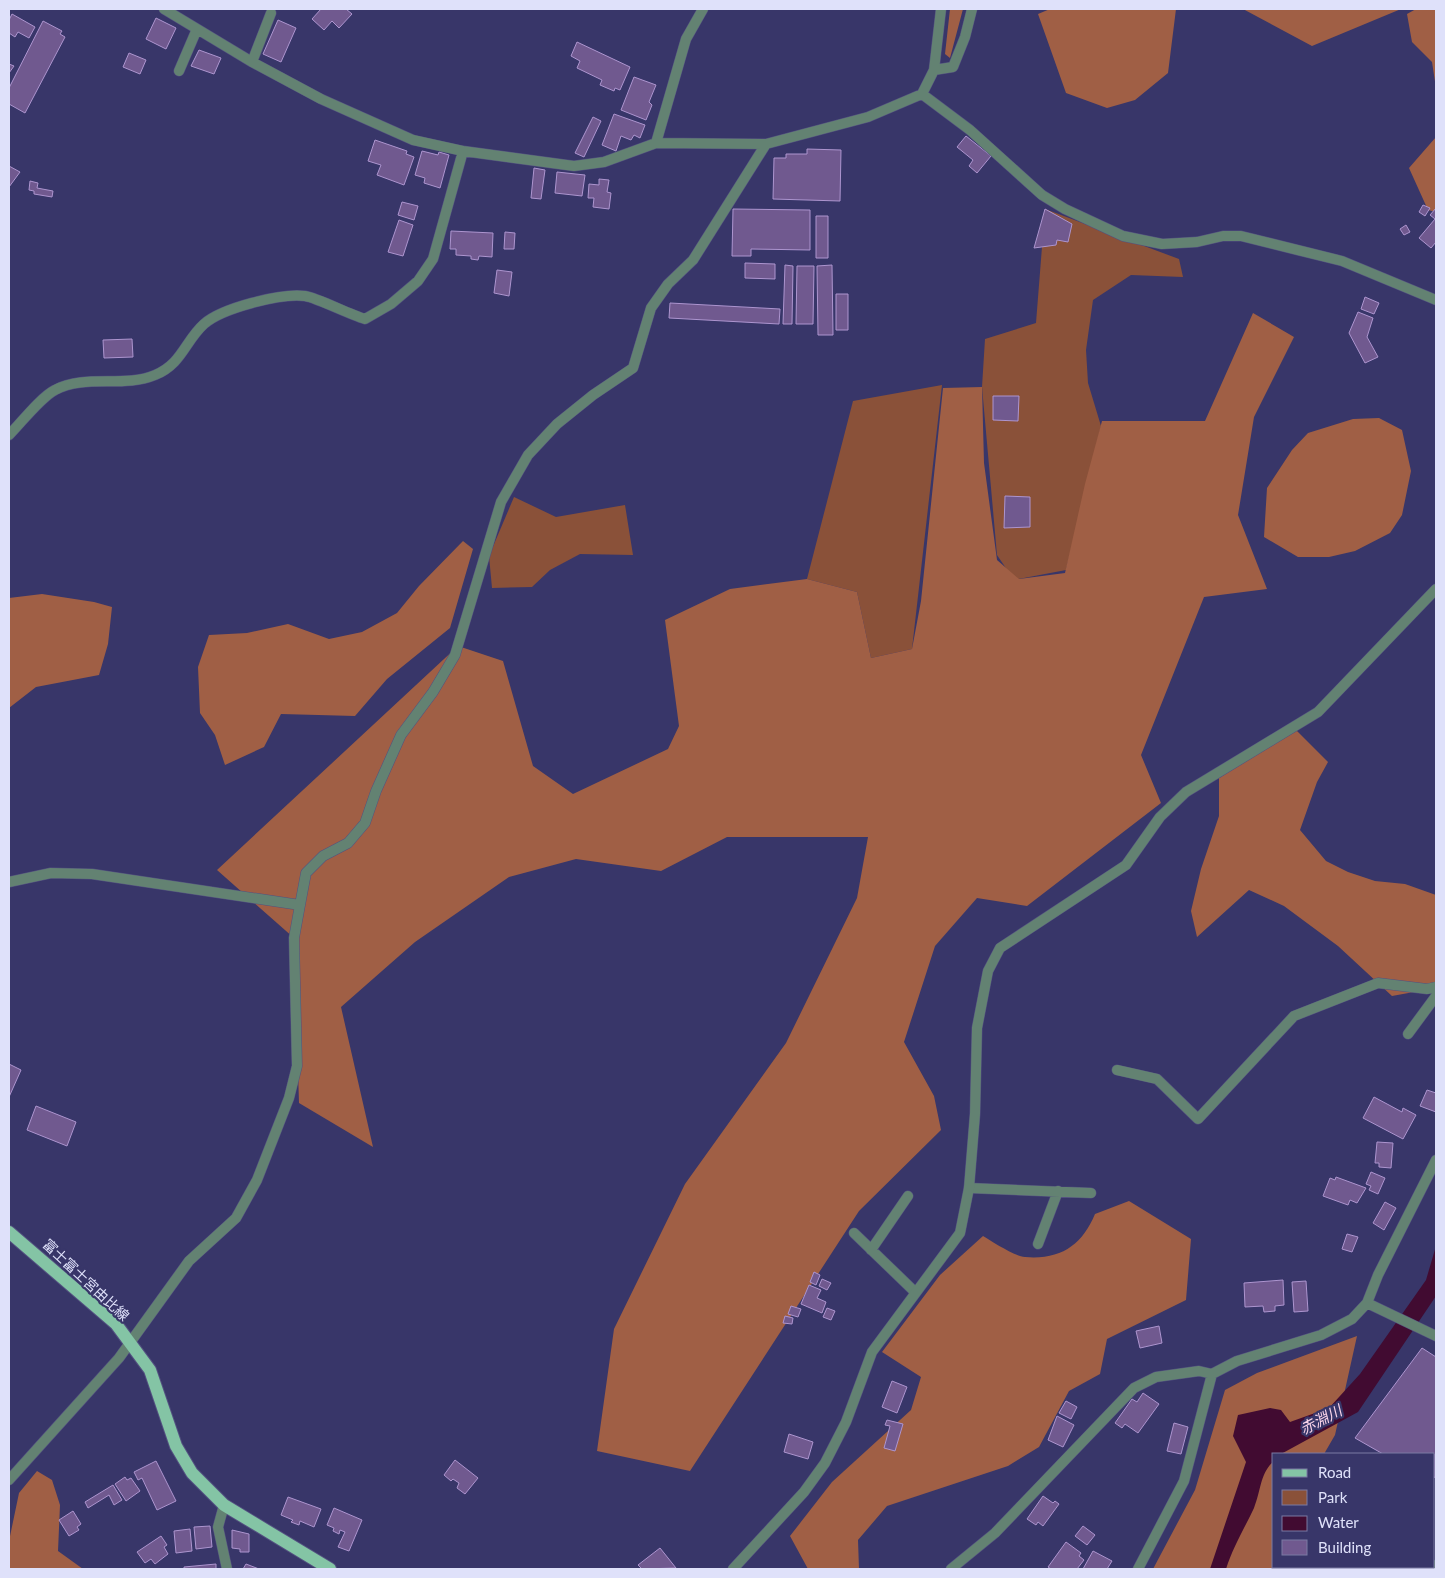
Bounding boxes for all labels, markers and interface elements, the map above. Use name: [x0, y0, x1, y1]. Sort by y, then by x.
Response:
street label: 富士富士宮由比線: [40, 1235, 133, 1324]
water label: 赤淵川: [1296, 1400, 1346, 1438]
legend: [1272, 1453, 1435, 1568]
text: Road: [1318, 1463, 1351, 1481]
text: Park: [1318, 1488, 1348, 1506]
text: Water: [1318, 1513, 1359, 1531]
text: Building: [1318, 1538, 1371, 1556]

